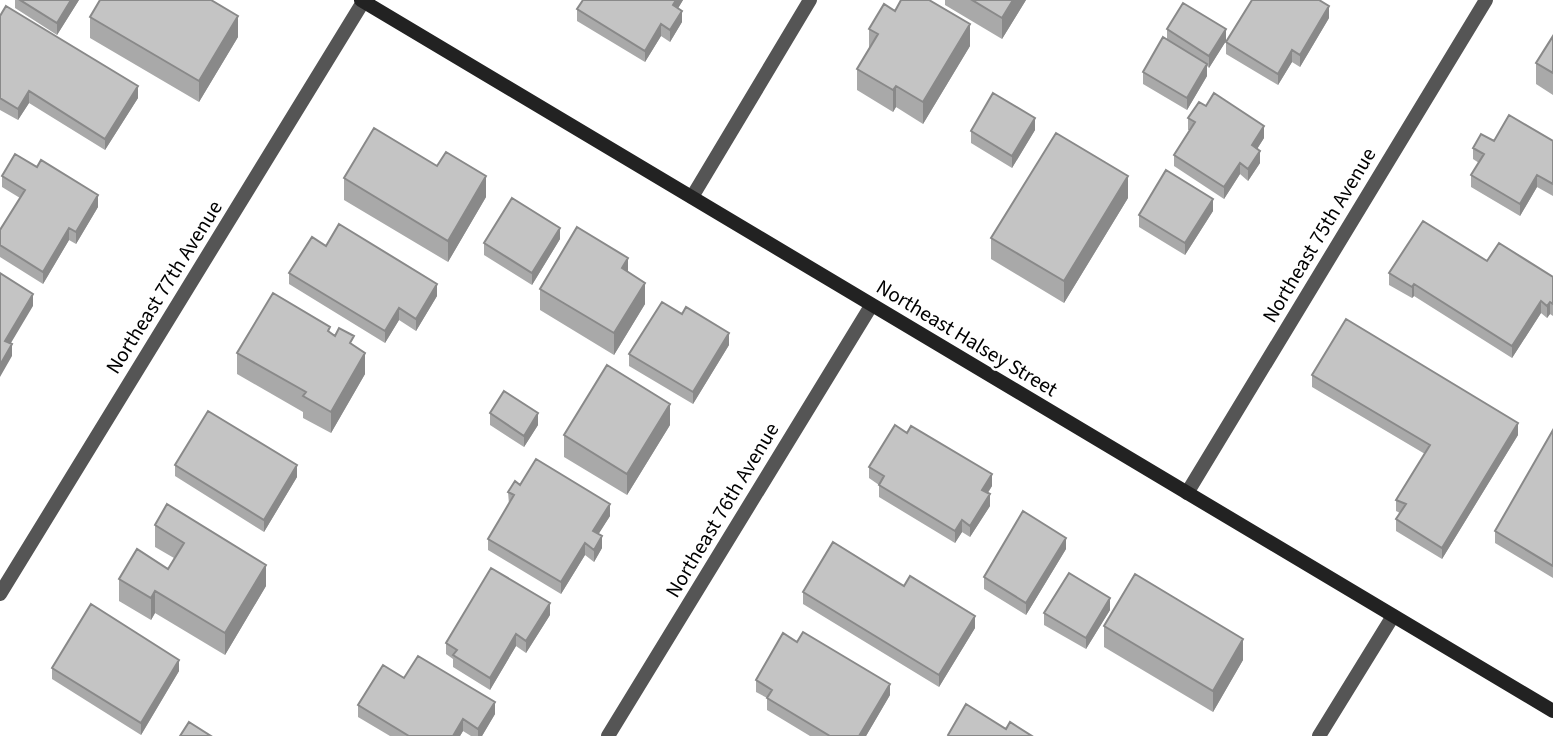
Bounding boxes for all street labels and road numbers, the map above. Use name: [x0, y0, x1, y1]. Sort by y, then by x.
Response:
street label: Northeast 75th Avenue: [1255, 142, 1383, 328]
street label: Northeast 77th Avenue: [98, 194, 230, 380]
street label: Northeast Halsey Street: [871, 272, 1063, 404]
street label: Northeast 76th Avenue: [658, 417, 786, 603]

